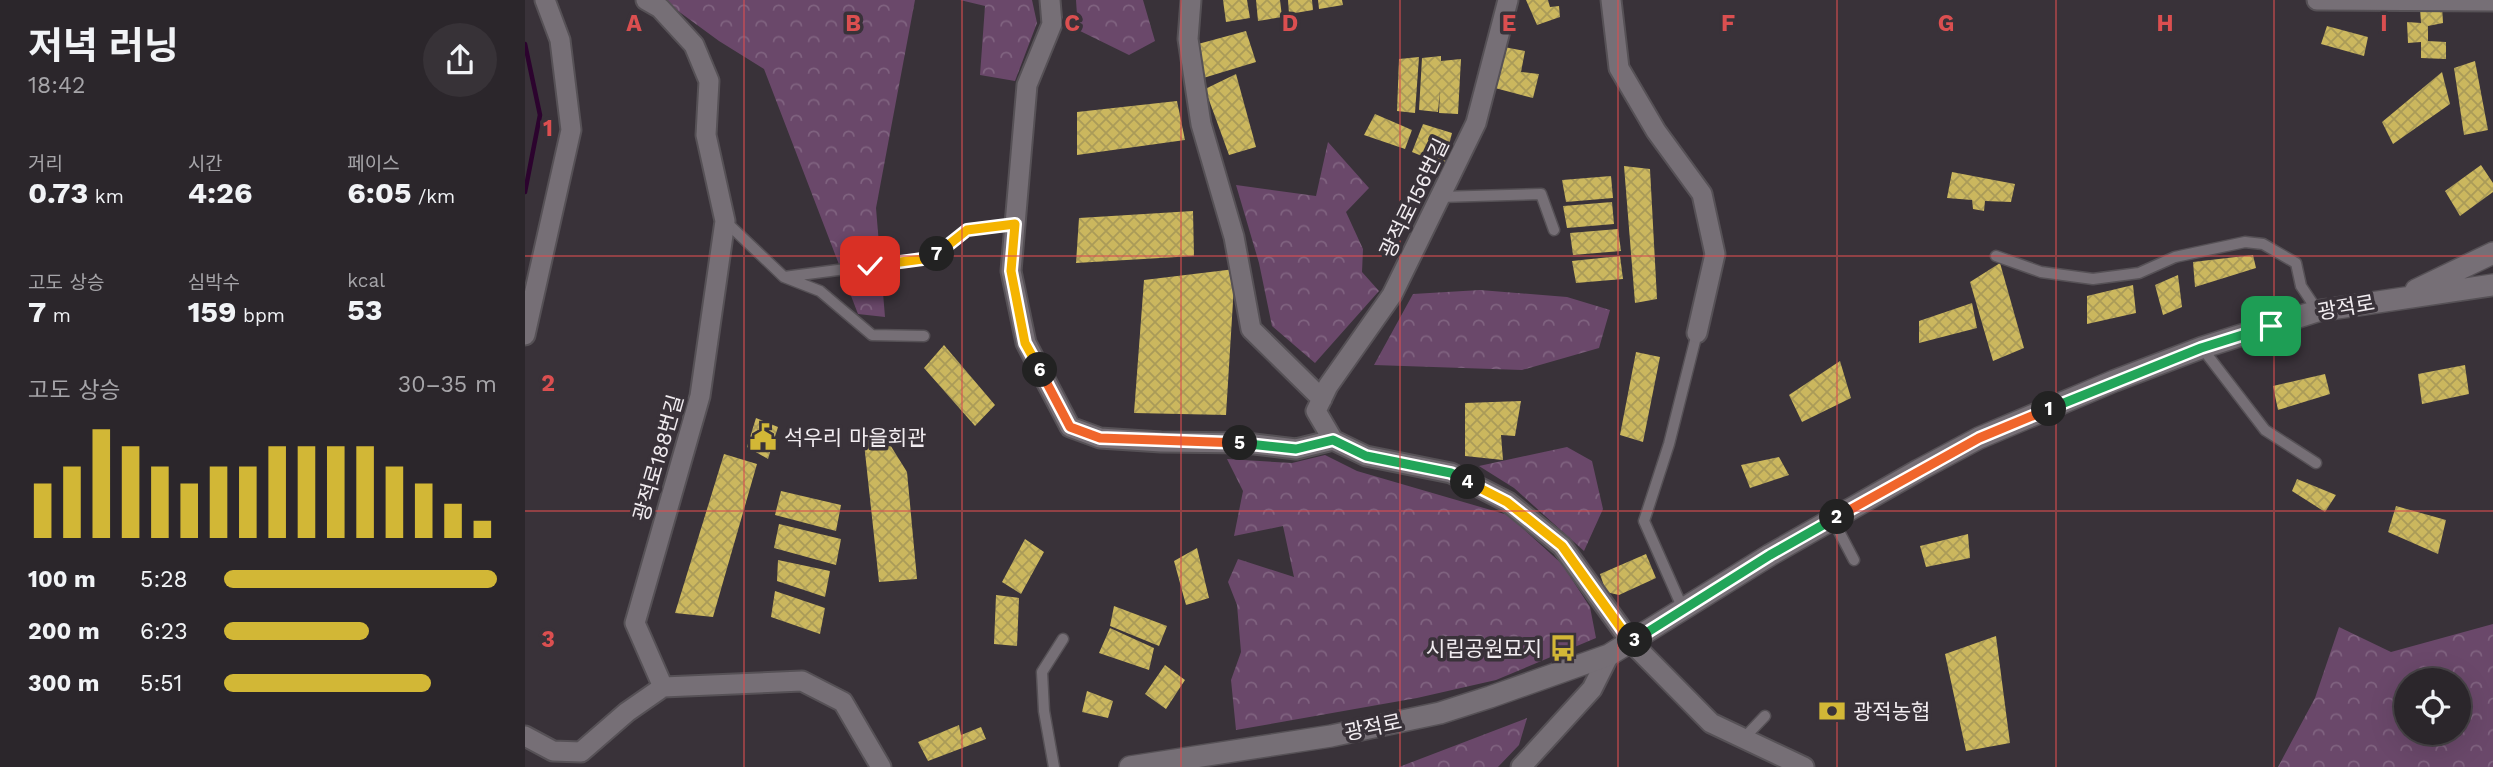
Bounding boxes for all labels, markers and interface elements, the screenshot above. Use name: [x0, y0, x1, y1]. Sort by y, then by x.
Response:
text: A: [626, 10, 642, 37]
text: B: [845, 10, 861, 37]
text: C: [1064, 10, 1080, 37]
text: D: [1282, 10, 1298, 37]
text: E: [1502, 10, 1516, 37]
text: F: [1721, 10, 1735, 37]
text: G: [1938, 10, 1954, 37]
text: H: [2156, 10, 2174, 37]
text: I: [2380, 10, 2388, 37]
button: share: [423, 23, 497, 97]
text: 저녁 러닝: [28, 24, 179, 68]
text: 18:42: [28, 72, 85, 99]
text: 1: [543, 115, 553, 142]
street label: 광적로156번길: [1374, 134, 1454, 262]
text: 거리: [28, 152, 63, 175]
text: 시간: [188, 152, 223, 175]
text: 페이스: [347, 152, 400, 175]
text: 0.73: [28, 175, 88, 210]
text: 4:26: [188, 175, 252, 210]
text: 6:05: [347, 175, 412, 210]
text: km: [88, 185, 124, 208]
text: /km: [412, 185, 455, 208]
pin: [840, 236, 900, 296]
pin: 7: [919, 236, 955, 272]
text: 7: [931, 242, 942, 265]
icon: check: [851, 247, 889, 285]
text: kcal: [347, 269, 385, 292]
text: 고도 상승: [28, 271, 104, 294]
text: 심박수: [188, 271, 240, 294]
street label: 광적로: [2315, 290, 2377, 324]
text: 53: [347, 292, 383, 327]
text: 7: [28, 294, 46, 329]
text: 159: [188, 294, 237, 329]
pin: [2241, 296, 2301, 356]
text: m: [46, 304, 71, 327]
text: bpm: [237, 304, 285, 327]
icon: arrive: [2252, 307, 2290, 345]
pin: 6: [1023, 352, 1057, 388]
text: 6: [1034, 358, 1045, 381]
text: 2: [541, 370, 555, 397]
text: 30–35 m: [398, 371, 497, 398]
text: 고도 상승: [28, 377, 120, 404]
street label: 광적로188번길: [628, 392, 688, 524]
pin: 1: [2031, 392, 2067, 426]
text: 1: [2044, 397, 2053, 420]
public building icon: 석우리 마을회관: [748, 422, 778, 452]
place label: 석우리 마을회관: [784, 425, 926, 450]
pin: 5: [1223, 426, 1257, 460]
text: 5: [1234, 431, 1245, 454]
pin: 4: [1451, 464, 1485, 500]
text: 4: [1461, 470, 1474, 493]
pin: 2: [1819, 500, 1855, 534]
text: 2: [1831, 505, 1842, 528]
text: 100 m: [28, 566, 96, 593]
text: 5:28: [140, 566, 188, 593]
text: 200 m: [28, 618, 100, 645]
text: 6:23: [140, 618, 188, 645]
pin: 3: [1617, 622, 1653, 658]
text: 3: [541, 626, 555, 653]
text: 3: [1629, 628, 1640, 651]
bus stop icon: 시립공원묘지: [1548, 633, 1578, 663]
place label: 시립공원묘지: [1426, 636, 1542, 661]
map controls: [2394, 668, 2471, 745]
button: locate: [2394, 668, 2471, 745]
text: 300 m: [28, 670, 99, 697]
text: 5:51: [140, 670, 183, 697]
bank icon: 광적농협: [1817, 696, 1847, 726]
place label: 광적농협: [1853, 699, 1930, 724]
street label: 광적로: [1342, 709, 1404, 745]

